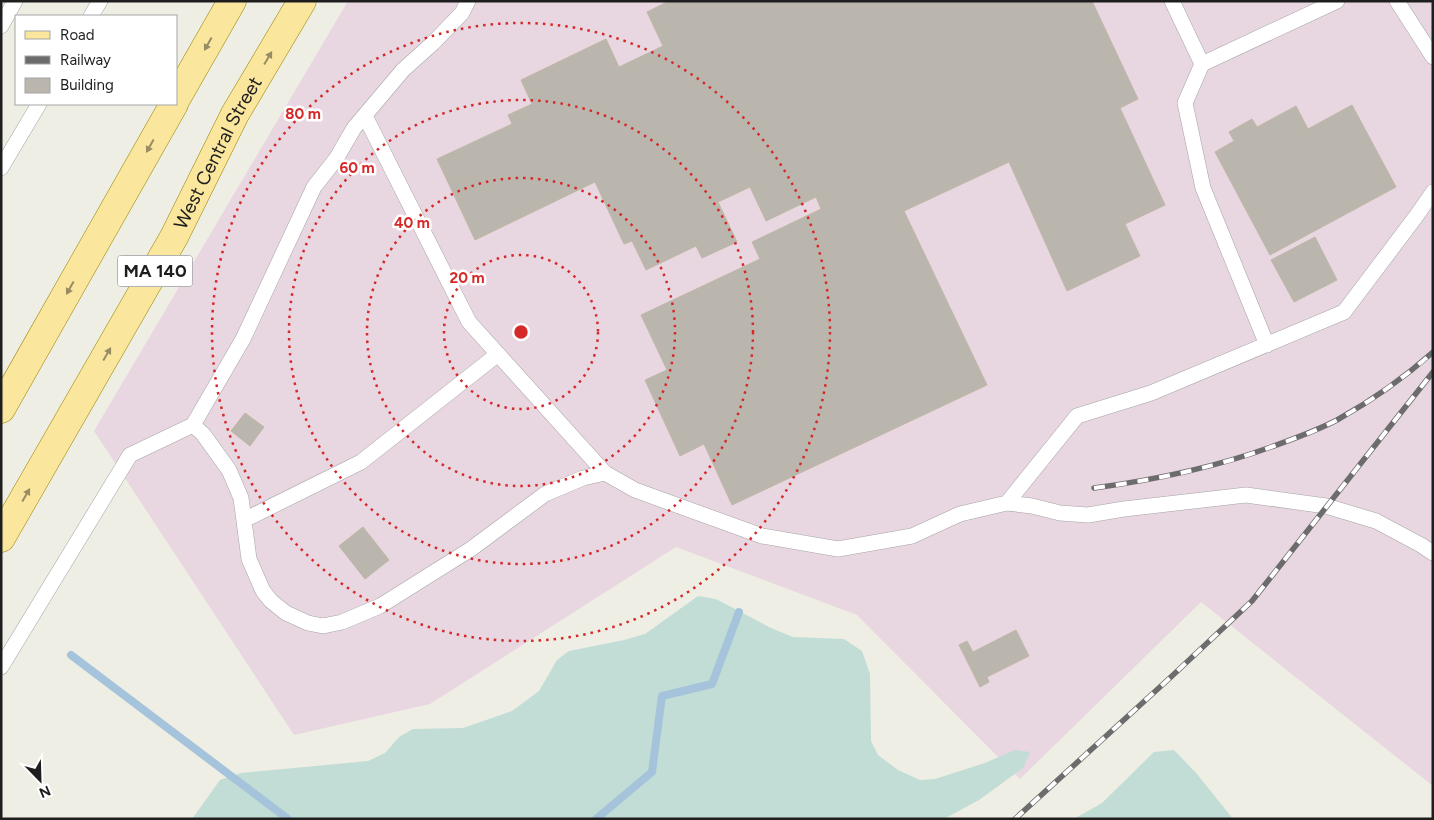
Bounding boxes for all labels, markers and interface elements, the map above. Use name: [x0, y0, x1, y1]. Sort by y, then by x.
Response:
legend: [15, 15, 178, 105]
text: Road: [60, 26, 95, 44]
one-way arrow: [203, 37, 212, 50]
text: Railway: [60, 51, 111, 69]
one-way arrow: [263, 52, 272, 65]
street label: West Central Street: [169, 72, 267, 233]
text: Building: [60, 76, 114, 94]
text: 80 m: [285, 105, 321, 123]
one-way arrow: [145, 140, 154, 153]
text: 60 m: [339, 159, 375, 177]
text: 40 m: [394, 214, 430, 232]
road number: MA 140: [118, 256, 192, 286]
text: 20 m: [449, 269, 485, 287]
one-way arrow: [66, 280, 74, 295]
centre of rings: [512, 323, 530, 341]
one-way arrow: [102, 348, 111, 361]
one-way arrow: [21, 489, 30, 502]
north arrow: [15, 755, 65, 805]
text: N: [37, 782, 53, 801]

